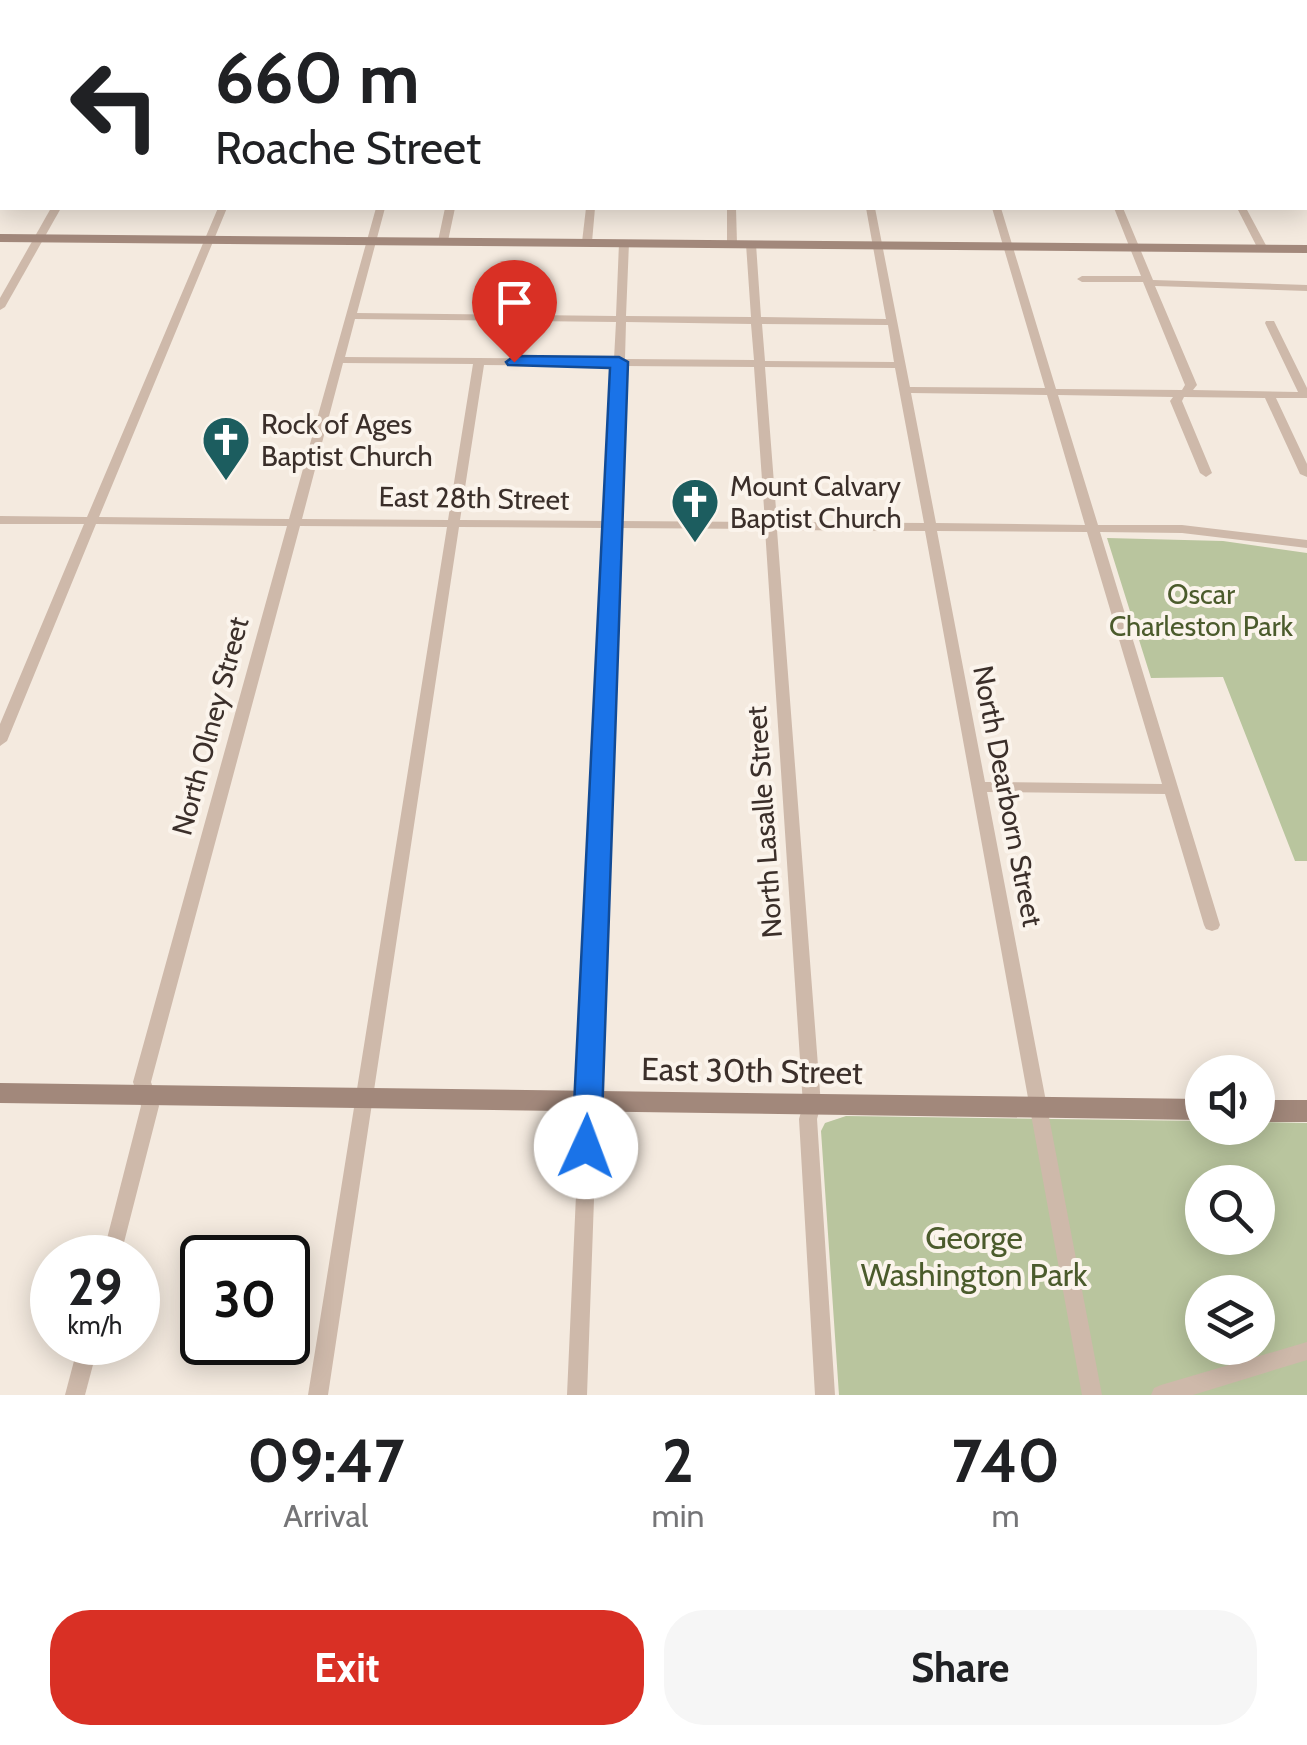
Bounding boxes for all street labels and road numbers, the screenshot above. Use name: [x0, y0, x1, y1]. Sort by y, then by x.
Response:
street label: East 28th Street: [378, 479, 570, 517]
street label: North Olney Street: [164, 613, 256, 839]
street label: North Dearborn Street: [966, 663, 1050, 929]
street label: North Lasalle Street: [739, 705, 789, 939]
street label: East 30th Street: [641, 1049, 863, 1092]

